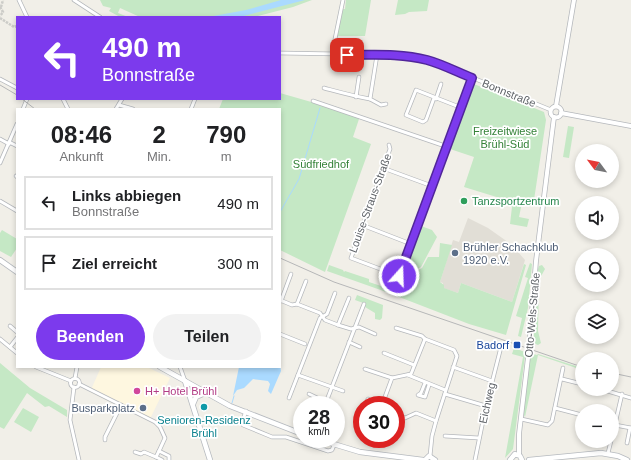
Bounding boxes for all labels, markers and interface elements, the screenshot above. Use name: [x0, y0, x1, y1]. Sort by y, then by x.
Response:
icon: left: [36, 32, 88, 84]
text: 490 m: [102, 32, 181, 63]
pin: [330, 38, 364, 72]
icon: arrive: [336, 44, 358, 66]
text: Bonnstraße: [102, 65, 195, 85]
street label: Bonnstraße: [480, 77, 538, 109]
text: 08:46: [51, 121, 112, 148]
text: 2: [152, 121, 166, 148]
text: 790: [206, 121, 246, 148]
park label: Freizeitwiese Brühl-Süd: [473, 125, 537, 150]
north arrow: [575, 144, 619, 188]
map controls: [575, 144, 619, 448]
text: Ankunft: [59, 149, 103, 164]
text: Min.: [147, 149, 171, 164]
text: m: [221, 149, 232, 164]
street label: Louise-Straus-Straße: [346, 152, 394, 254]
park label: Südfriedhof: [293, 158, 350, 170]
text: Links abbiegen: [72, 187, 181, 204]
icon: left: [38, 192, 60, 214]
text: 490 m: [217, 195, 259, 212]
place label: Tanzsportzentrum: [472, 195, 559, 207]
marker: Tanzsportzentrum: [459, 196, 469, 206]
button: sound: [575, 196, 619, 240]
text: Bonnstraße: [72, 204, 139, 219]
place label: Brühler Schachklub 1920 e.V.: [463, 241, 558, 266]
marker: Brühler Schachklub 1920 e.V.: [450, 248, 460, 258]
button: search: [575, 248, 619, 292]
icon: arrive: [38, 252, 60, 274]
text: Ziel erreicht: [72, 255, 157, 272]
text: 300 m: [217, 255, 259, 272]
position arrow: [378, 255, 420, 297]
street label: Otto-Wels-Straße: [522, 272, 542, 358]
button: layers: [575, 300, 619, 344]
button: Beenden: [36, 314, 145, 360]
button: Teilen: [153, 314, 261, 360]
place label: Badorf: [477, 339, 510, 351]
marker: Badorf: [512, 340, 522, 350]
button: +: [575, 352, 619, 396]
street label: Eichweg: [476, 381, 498, 425]
place label: H+ Hotel Brühl: [145, 385, 217, 397]
marker: H+ Hotel Brühl: [132, 386, 142, 396]
speed limit sign: 30: [353, 396, 405, 448]
place label: Busparkplatz: [71, 402, 135, 414]
marker: Senioren-Residenz Brühl: [199, 402, 209, 412]
marker: Busparkplatz: [138, 403, 148, 413]
button: −: [575, 404, 619, 448]
text: 28: [308, 406, 330, 428]
place label: Senioren-Residenz Brühl: [157, 414, 251, 439]
text: km/h: [308, 426, 330, 437]

